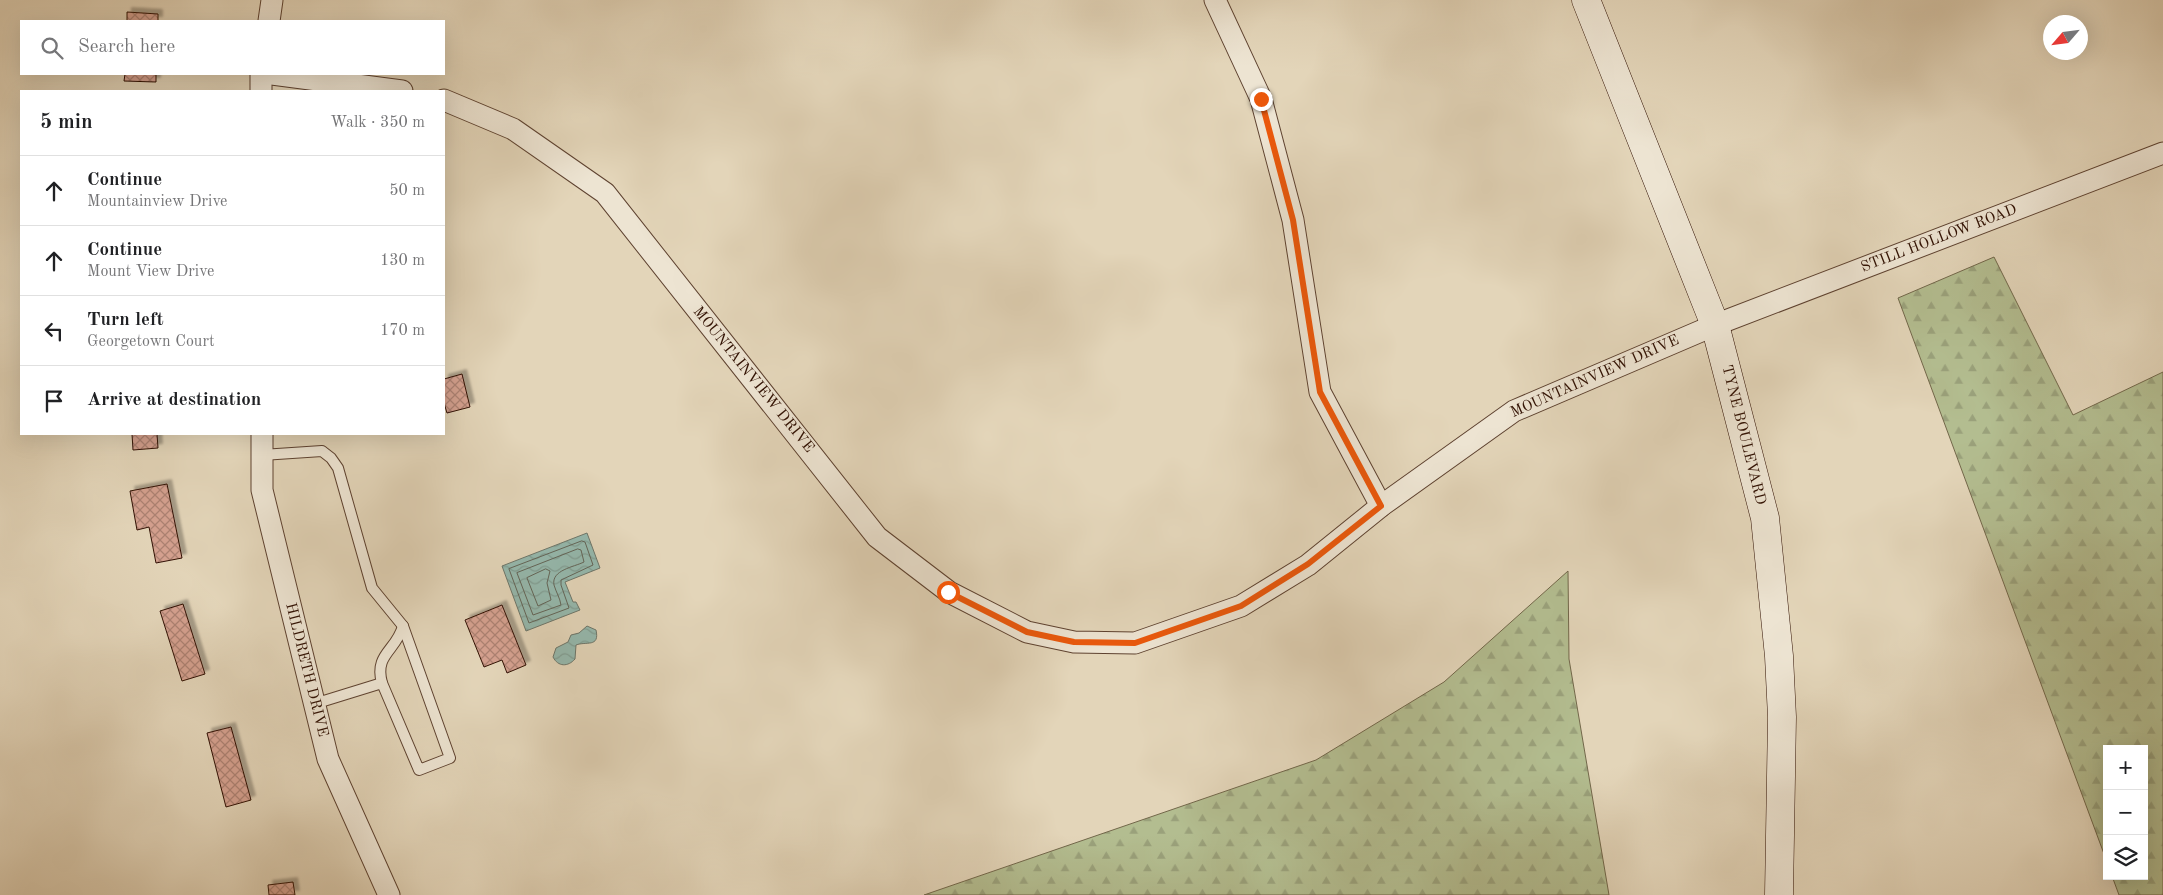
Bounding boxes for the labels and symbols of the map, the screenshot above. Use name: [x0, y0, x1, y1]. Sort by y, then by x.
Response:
north arrow: [2043, 15, 2088, 60]
route end: [1250, 88, 1273, 111]
street label: STILL HOLLOW ROAD: [1859, 202, 2019, 276]
street label: MOUNTAINVIEW DRIVE: [690, 304, 816, 456]
street label: MOUNTAINVIEW DRIVE: [1509, 333, 1681, 421]
street label: TYNE BOULEVARD: [1718, 364, 1768, 506]
route start: [937, 581, 960, 604]
street label: HILDRETH DRIVE: [282, 601, 330, 739]

